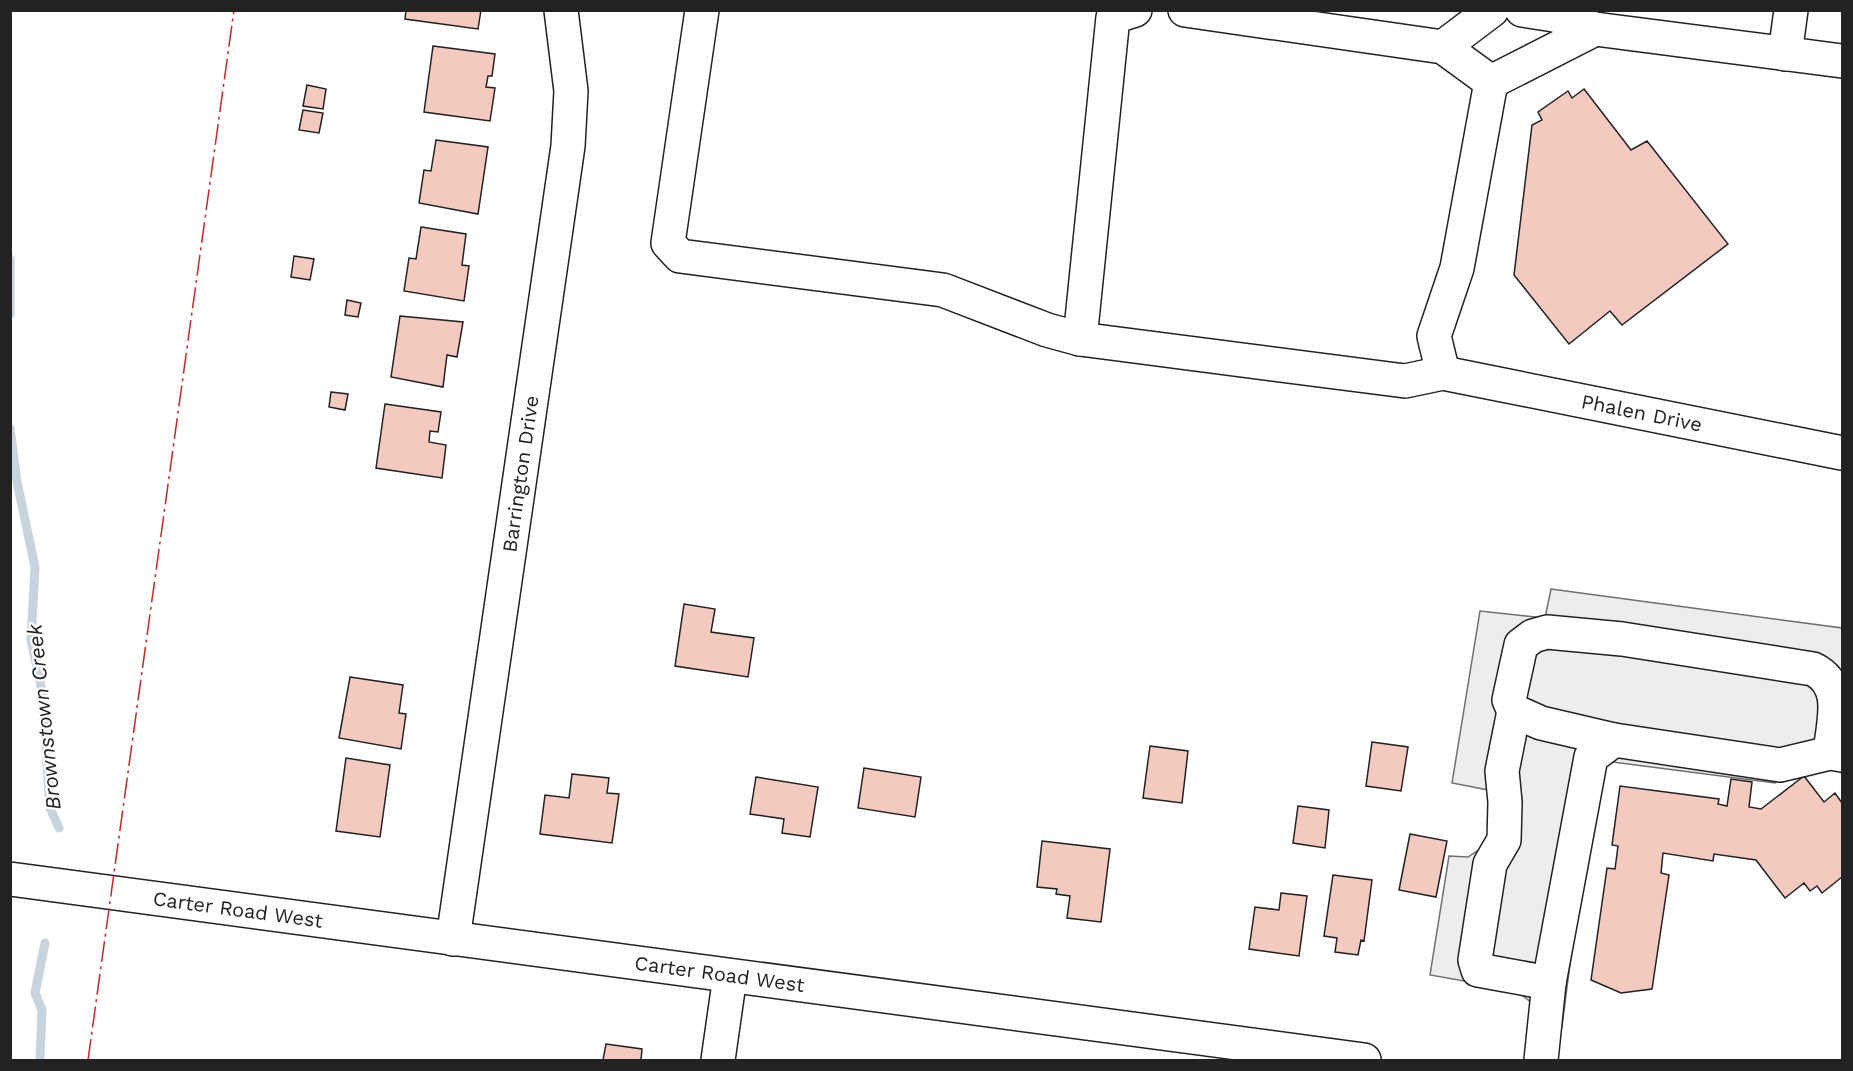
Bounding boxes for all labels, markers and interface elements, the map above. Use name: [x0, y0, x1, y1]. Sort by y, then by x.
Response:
street label: Phalen Drive: [1579, 389, 1704, 437]
street label: Barrington Drive: [497, 394, 544, 554]
water label: Brownstown Creek: [21, 622, 66, 811]
street label: Carter Road West: [151, 886, 325, 933]
street label: Carter Road West: [633, 951, 807, 997]

